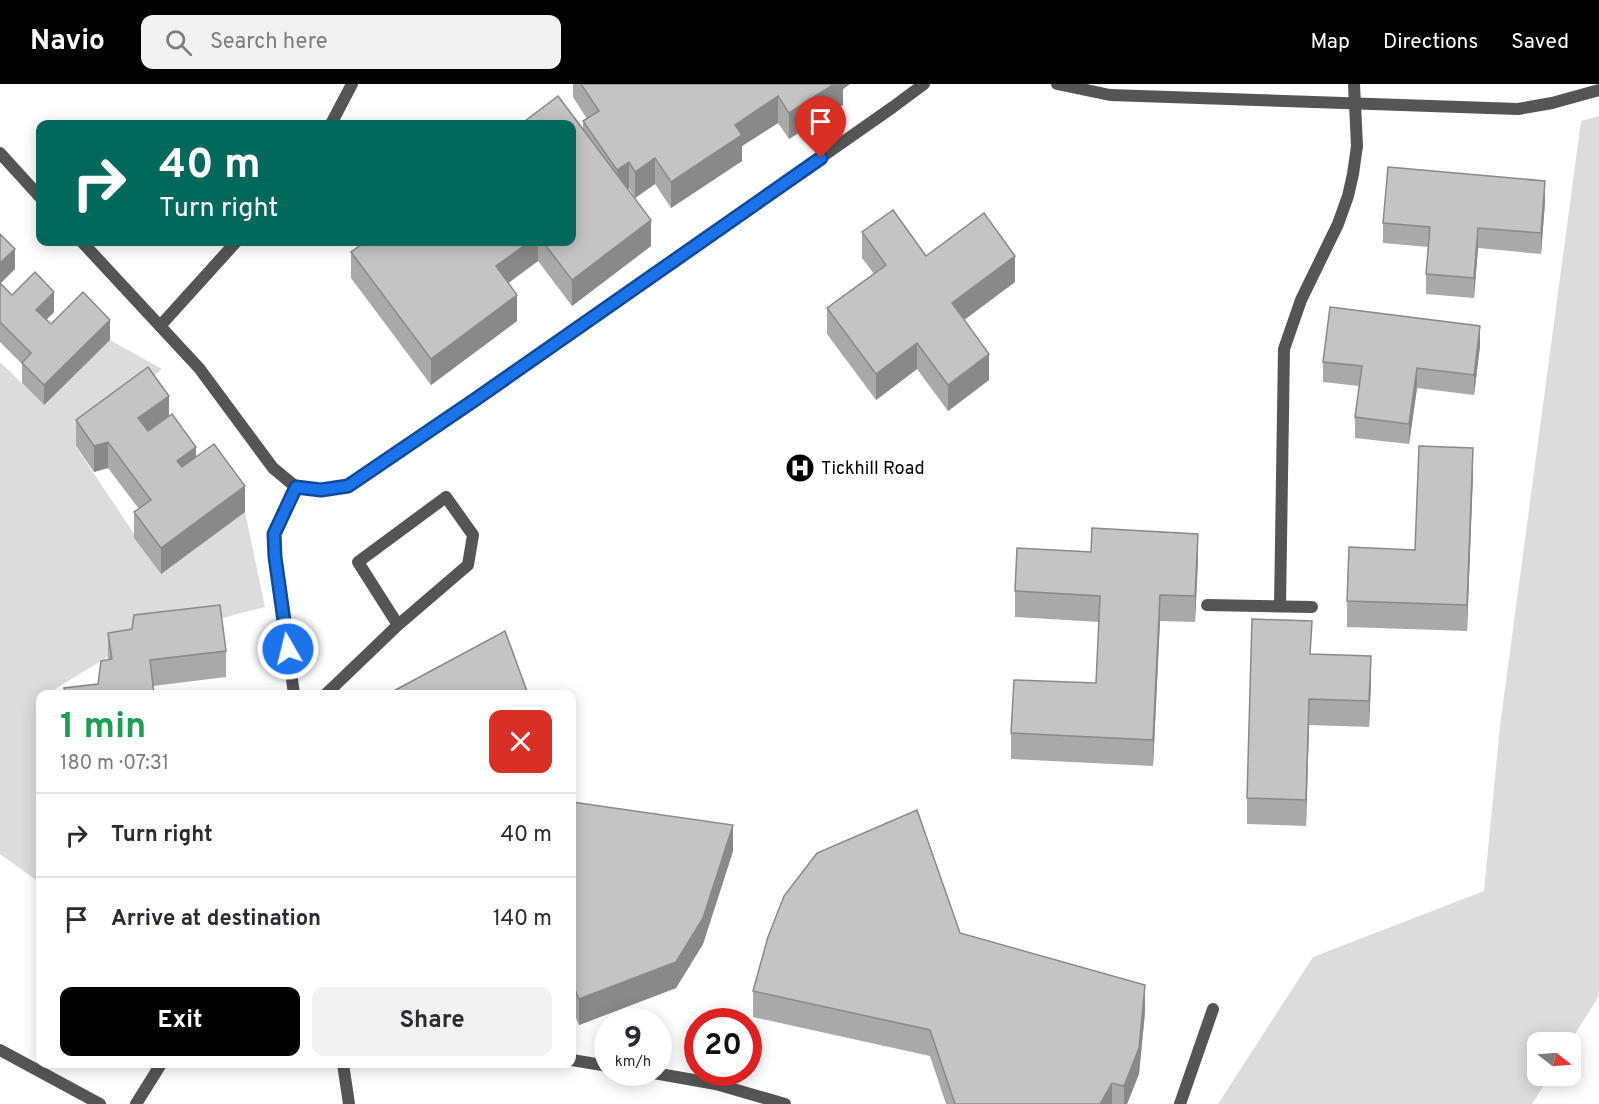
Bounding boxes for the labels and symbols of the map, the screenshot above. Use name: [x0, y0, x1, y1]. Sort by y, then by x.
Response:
pin: [795, 96, 846, 158]
hospital icon: Tickhill Road: [784, 452, 816, 484]
place label: Tickhill Road: [821, 458, 925, 481]
position arrow: [256, 617, 320, 681]
speed limit sign: 20: [684, 1008, 762, 1086]
north arrow: [1527, 1032, 1581, 1086]

